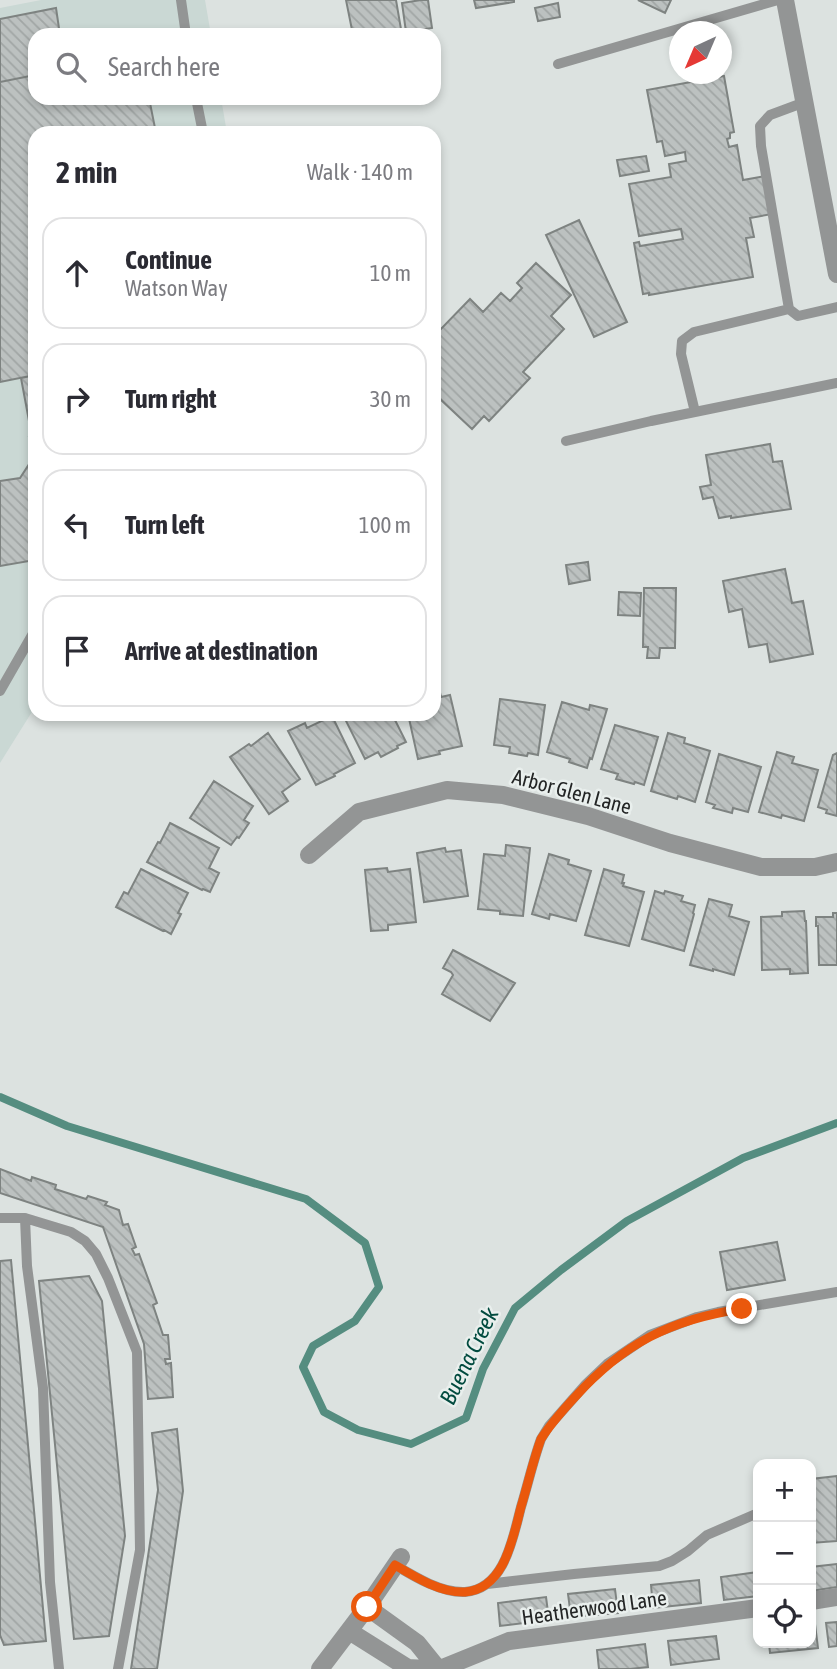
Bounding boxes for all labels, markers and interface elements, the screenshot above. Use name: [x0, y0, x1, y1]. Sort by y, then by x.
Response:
north arrow: [669, 21, 732, 84]
search box: [28, 28, 441, 105]
icon: search: [52, 48, 90, 86]
text: Search here: [108, 52, 220, 82]
text: 2 min: [56, 155, 117, 189]
text: Walk · 140 m: [307, 159, 413, 185]
text: Continue: [125, 245, 212, 275]
icon: ahead: [58, 254, 96, 292]
text: 10 m: [370, 260, 411, 286]
text: Watson Way: [125, 275, 228, 301]
icon: right: [58, 380, 96, 418]
text: Turn right: [125, 384, 216, 414]
text: 30 m: [370, 386, 411, 412]
icon: left: [58, 506, 96, 544]
text: Turn left: [125, 510, 205, 540]
text: 100 m: [359, 512, 411, 538]
icon: arrive: [58, 632, 96, 670]
text: Arrive at destination: [125, 636, 318, 666]
street label: Arbor Glen Lane: [510, 764, 634, 818]
route end: [726, 1293, 757, 1324]
water label: Buena Creek: [434, 1303, 504, 1409]
map controls: [753, 1459, 816, 1648]
button: +: [753, 1459, 816, 1522]
button: −: [753, 1522, 816, 1585]
street label: Heatherwood Lane: [520, 1585, 668, 1629]
button: locate: [753, 1585, 816, 1648]
route start: [351, 1591, 382, 1622]

